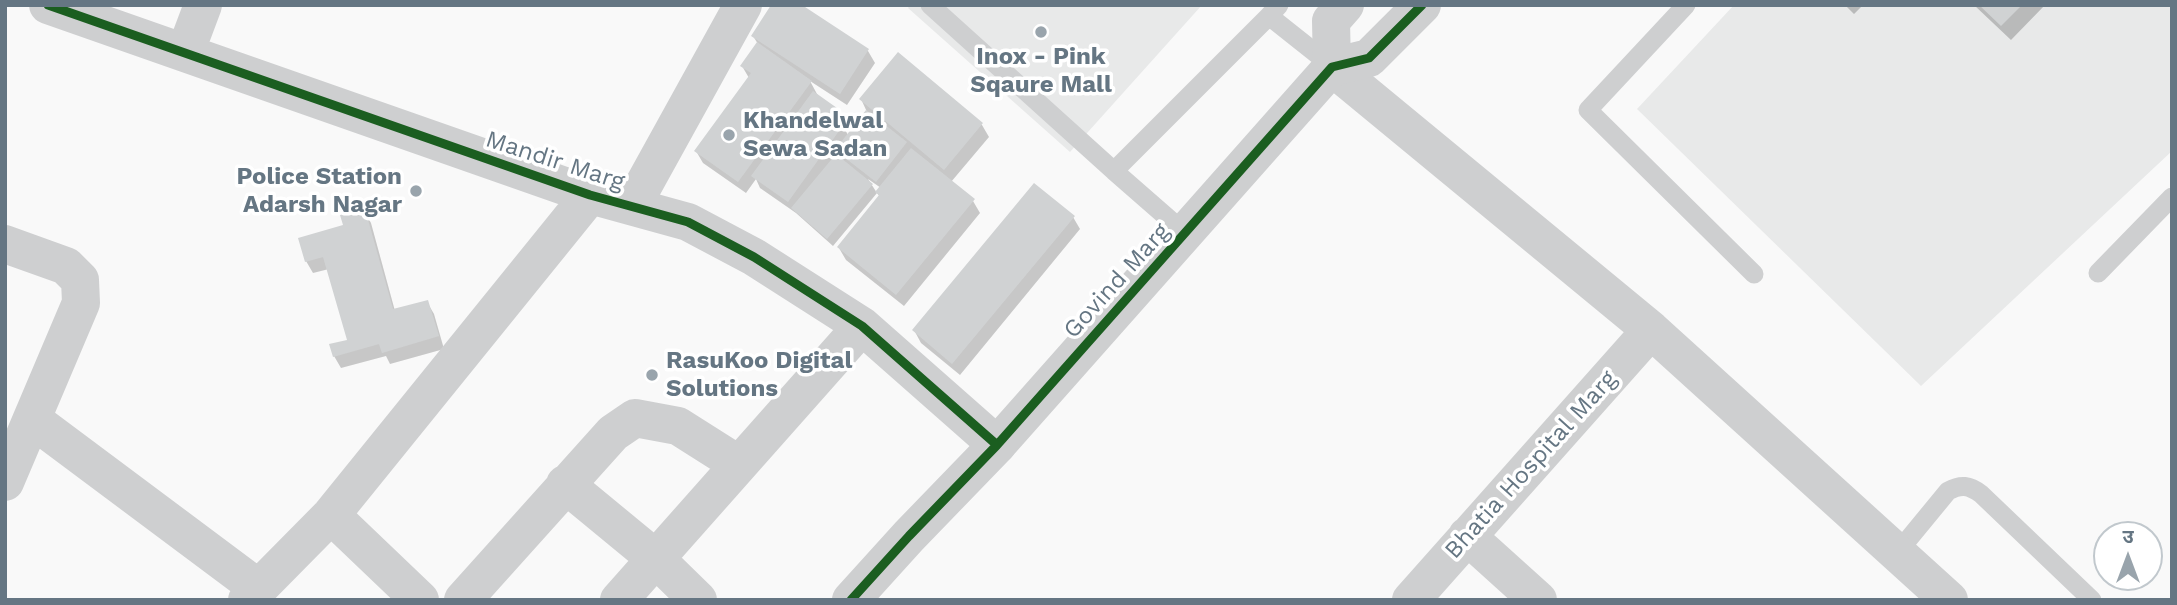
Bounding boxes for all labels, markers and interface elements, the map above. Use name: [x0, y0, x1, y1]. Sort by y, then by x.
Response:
marker: Inox - Pink Sqaure Mall: [1033, 24, 1049, 40]
place label: Inox - Pink Sqaure Mall: [970, 43, 1112, 99]
place label: Khandelwal Sewa Sadan: [743, 107, 887, 163]
street label: Mandir Marg: [482, 125, 628, 197]
marker: Khandelwal Sewa Sadan: [721, 127, 737, 143]
place label: Police Station Adarsh Nagar: [236, 163, 402, 219]
marker: Police Station Adarsh Nagar: [408, 183, 424, 199]
street label: Govind Marg: [1058, 218, 1176, 344]
place label: RasuKoo Digital Solutions: [666, 347, 852, 403]
street label: Bhatia Hospital Marg: [1439, 365, 1623, 565]
marker: RasuKoo Digital Solutions: [644, 367, 660, 383]
north arrow: [2093, 521, 2163, 591]
text: उ: [2122, 525, 2134, 548]

